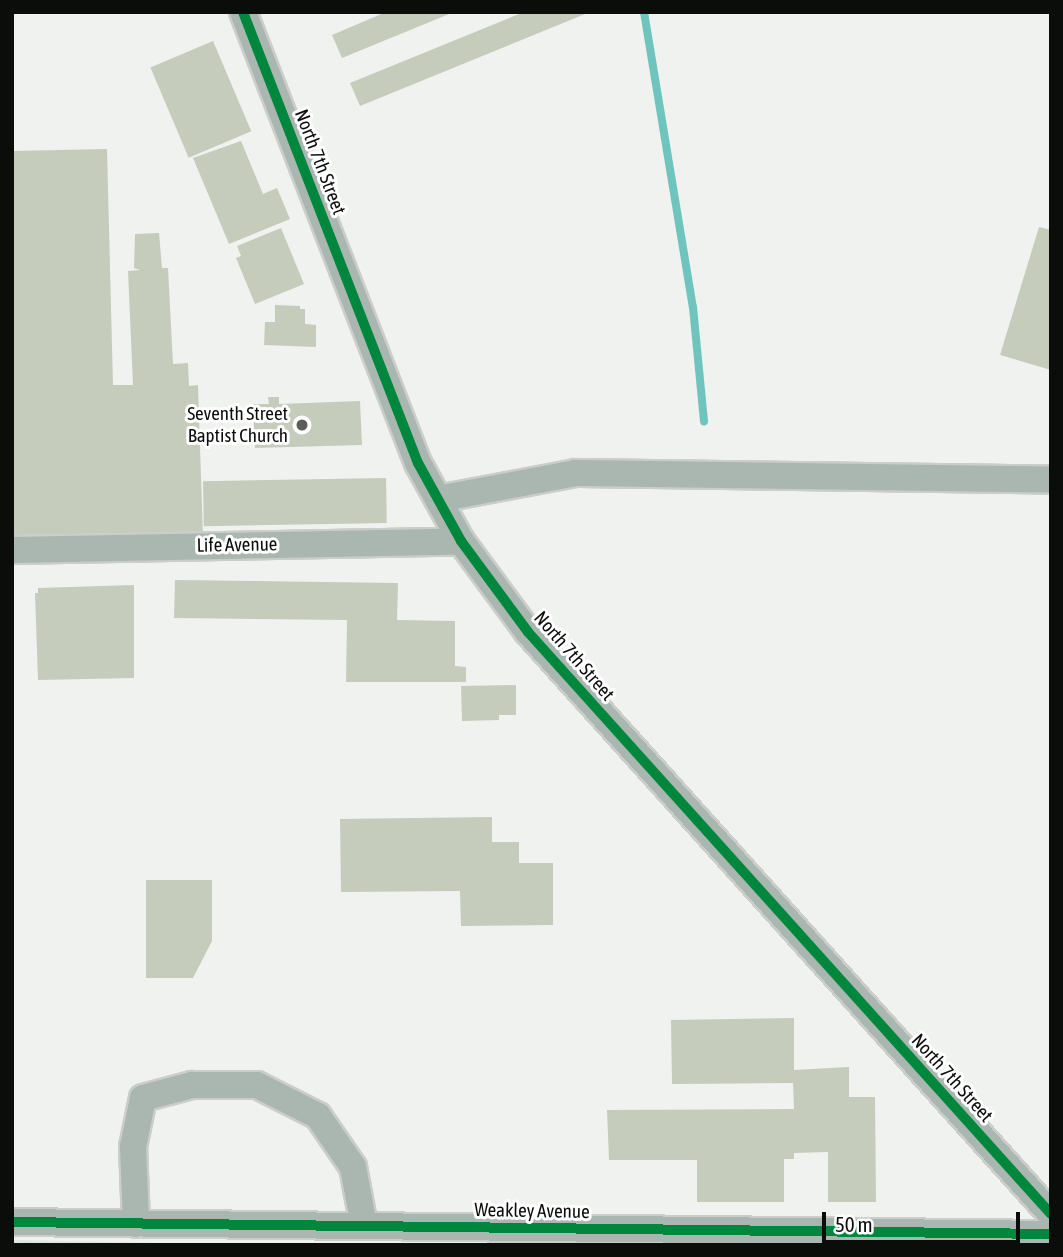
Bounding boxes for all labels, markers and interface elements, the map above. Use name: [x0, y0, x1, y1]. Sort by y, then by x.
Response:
street label: North 7th Street: [290, 106, 350, 218]
place label: Seventh Street Baptist Church: [187, 403, 288, 447]
marker: Seventh Street Baptist Church: [294, 417, 310, 433]
street label: Life Avenue: [196, 533, 278, 557]
street label: North 7th Street: [529, 607, 619, 705]
street label: North 7th Street: [906, 1029, 998, 1127]
scale bar: [825, 1198, 1023, 1242]
street label: Weakley Avenue: [474, 1199, 590, 1223]
text: 50 m: [835, 1212, 873, 1236]

